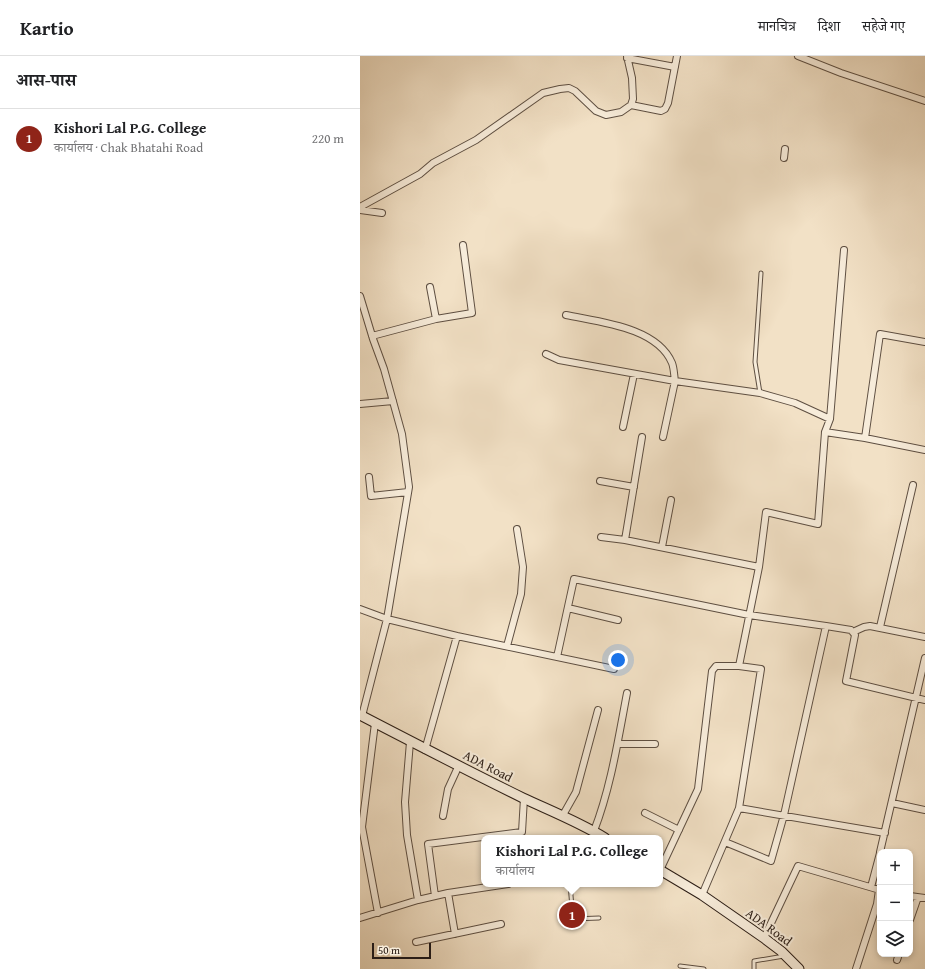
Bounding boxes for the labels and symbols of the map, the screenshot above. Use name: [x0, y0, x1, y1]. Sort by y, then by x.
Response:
your location: [608, 650, 628, 670]
street label: ADA Road: [460, 745, 516, 787]
pin: 1: [559, 900, 585, 930]
street label: ADA Road: [742, 904, 796, 950]
scale bar: [372, 941, 431, 960]

